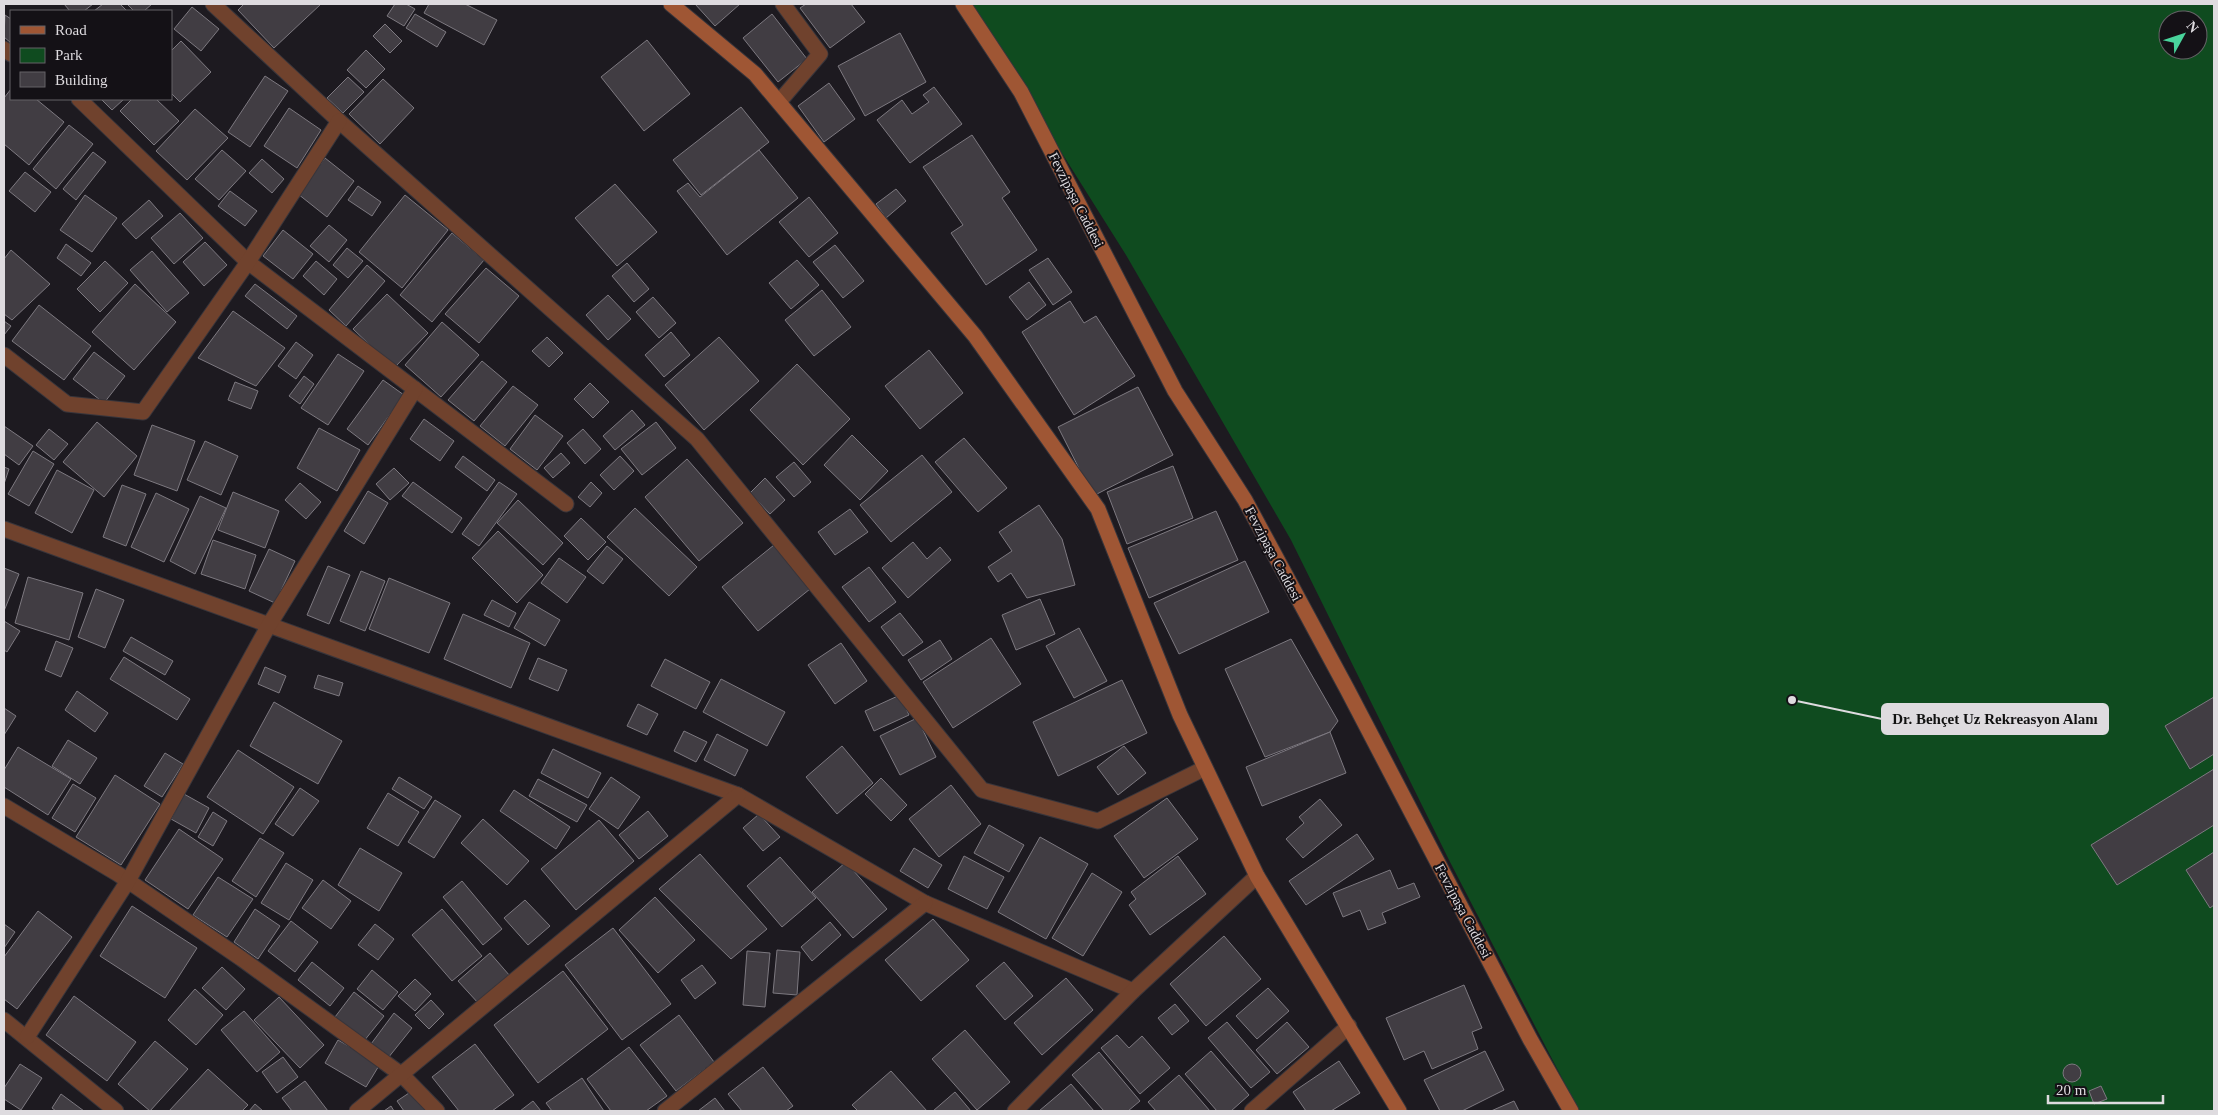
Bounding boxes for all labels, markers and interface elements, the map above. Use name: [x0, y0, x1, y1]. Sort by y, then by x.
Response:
legend: [10, 10, 172, 100]
north arrow: [2158, 10, 2208, 60]
text: N: [2184, 18, 2202, 36]
text: Road: [55, 22, 87, 38]
text: Park: [55, 47, 83, 63]
text: Building: [55, 72, 108, 88]
street label: Fevzipaşa Caddesi: [1046, 150, 1106, 250]
street label: Fevzipaşa Caddesi: [1242, 504, 1304, 604]
callout: Dr. Behçet Uz Rekreasyon Alanı: [1882, 704, 2108, 734]
text: Dr. Behçet Uz Rekreasyon Alanı: [1892, 711, 2098, 727]
street label: Fevzipaşa Caddesi: [1432, 861, 1494, 961]
scale bar: [2048, 1072, 2163, 1104]
text: 20 m: [2056, 1082, 2087, 1098]

